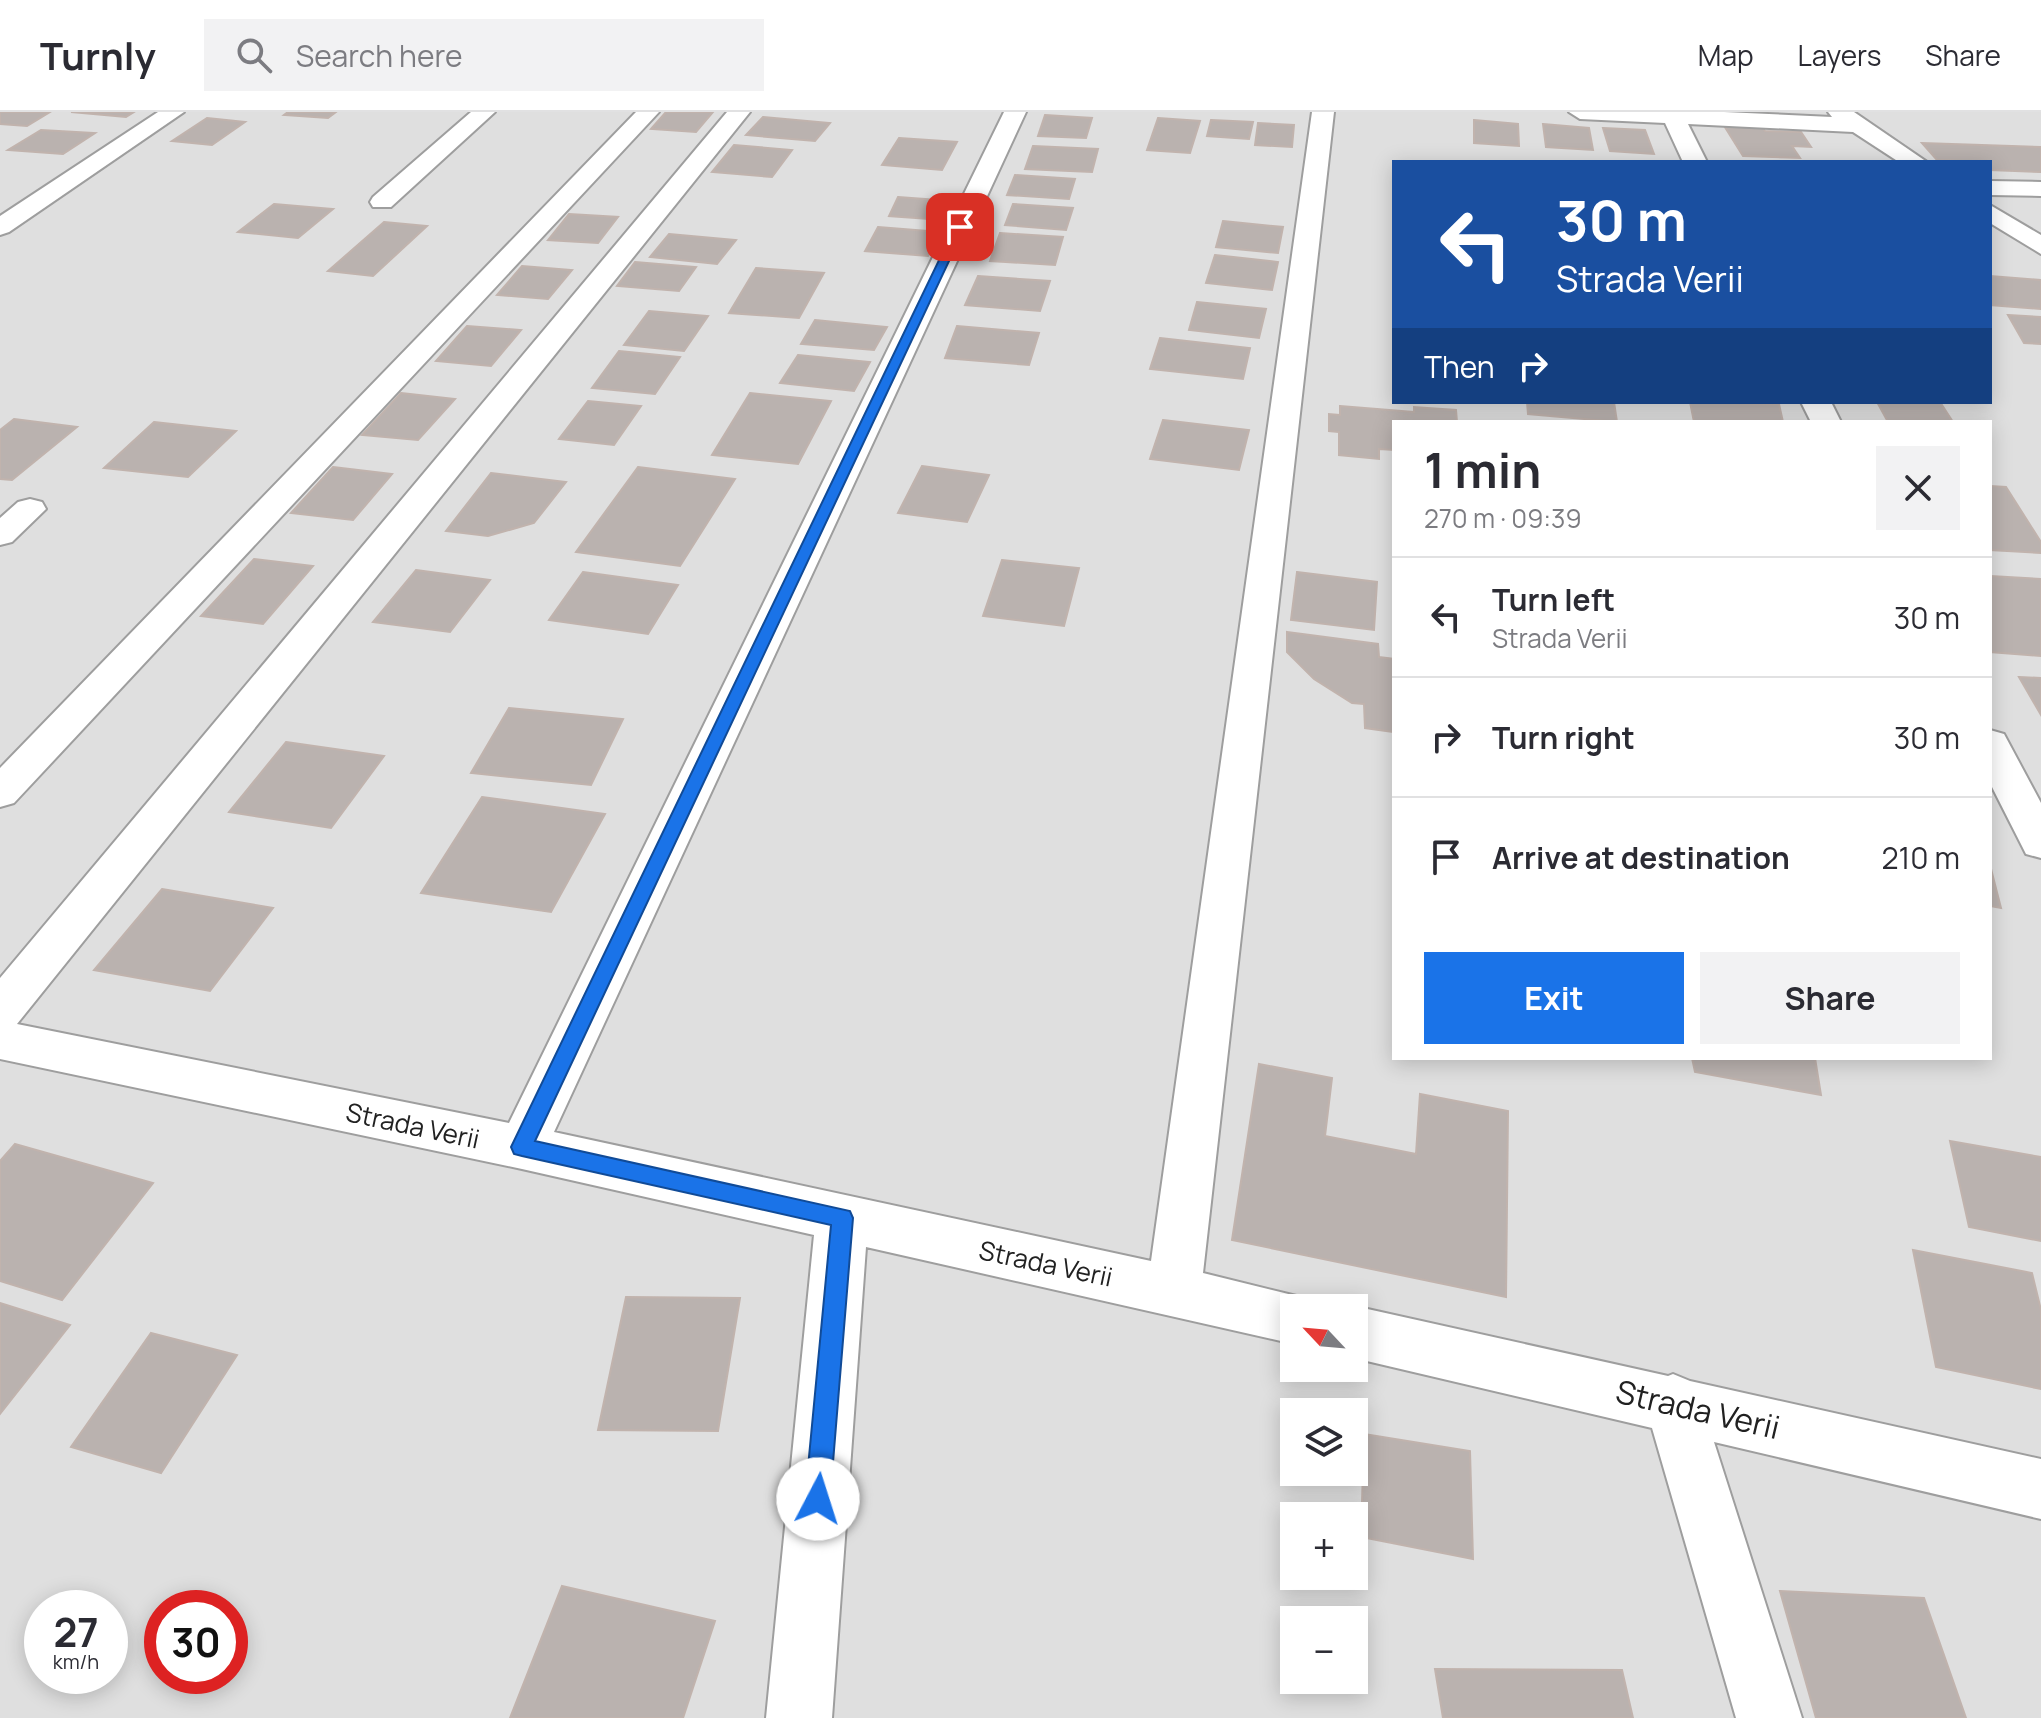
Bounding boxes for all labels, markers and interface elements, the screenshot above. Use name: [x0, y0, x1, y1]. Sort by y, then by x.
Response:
search box: [204, 19, 764, 91]
text: Turnly: [40, 29, 156, 81]
icon: search: [232, 33, 276, 77]
text: Search here: [296, 35, 463, 76]
text: Map: [1698, 36, 1754, 74]
text: Layers: [1798, 36, 1881, 74]
text: Share: [1925, 36, 2001, 74]
text: 30 m: [1556, 181, 1687, 258]
icon: left: [1424, 192, 1528, 296]
pin: [926, 193, 994, 261]
icon: arrive: [938, 205, 982, 249]
text: Strada Verii: [1556, 254, 1744, 303]
icon: right: [1511, 344, 1555, 388]
text: Then: [1424, 346, 1495, 387]
text: 1 min: [1424, 437, 1541, 502]
button: close: [1876, 446, 1960, 530]
text: 270 m · 09:39: [1424, 500, 1582, 536]
text: Turn left: [1492, 579, 1615, 620]
icon: left: [1424, 595, 1468, 639]
text: 30 m: [1894, 597, 1960, 638]
text: Strada Verii: [1492, 620, 1628, 656]
icon: right: [1424, 715, 1468, 759]
text: Turn right: [1492, 717, 1635, 758]
text: 30 m: [1894, 717, 1960, 758]
icon: arrive: [1424, 835, 1468, 879]
text: Arrive at destination: [1492, 837, 1790, 878]
text: 210 m: [1881, 837, 1960, 878]
button: Exit: [1424, 952, 1684, 1044]
button: Share: [1700, 952, 1960, 1044]
street label: Strada Verii: [343, 1093, 483, 1157]
street label: Strada Verii: [976, 1231, 1116, 1295]
north arrow: [1280, 1294, 1368, 1382]
map controls: [1280, 1294, 1368, 1694]
street label: Strada Verii: [1612, 1369, 1784, 1449]
button: layers: [1280, 1398, 1368, 1486]
position arrow: [776, 1457, 860, 1541]
button: +: [1280, 1502, 1368, 1590]
speed limit sign: 30: [144, 1590, 248, 1694]
text: 27: [53, 1604, 99, 1659]
button: −: [1280, 1606, 1368, 1694]
text: km/h: [53, 1648, 99, 1675]

